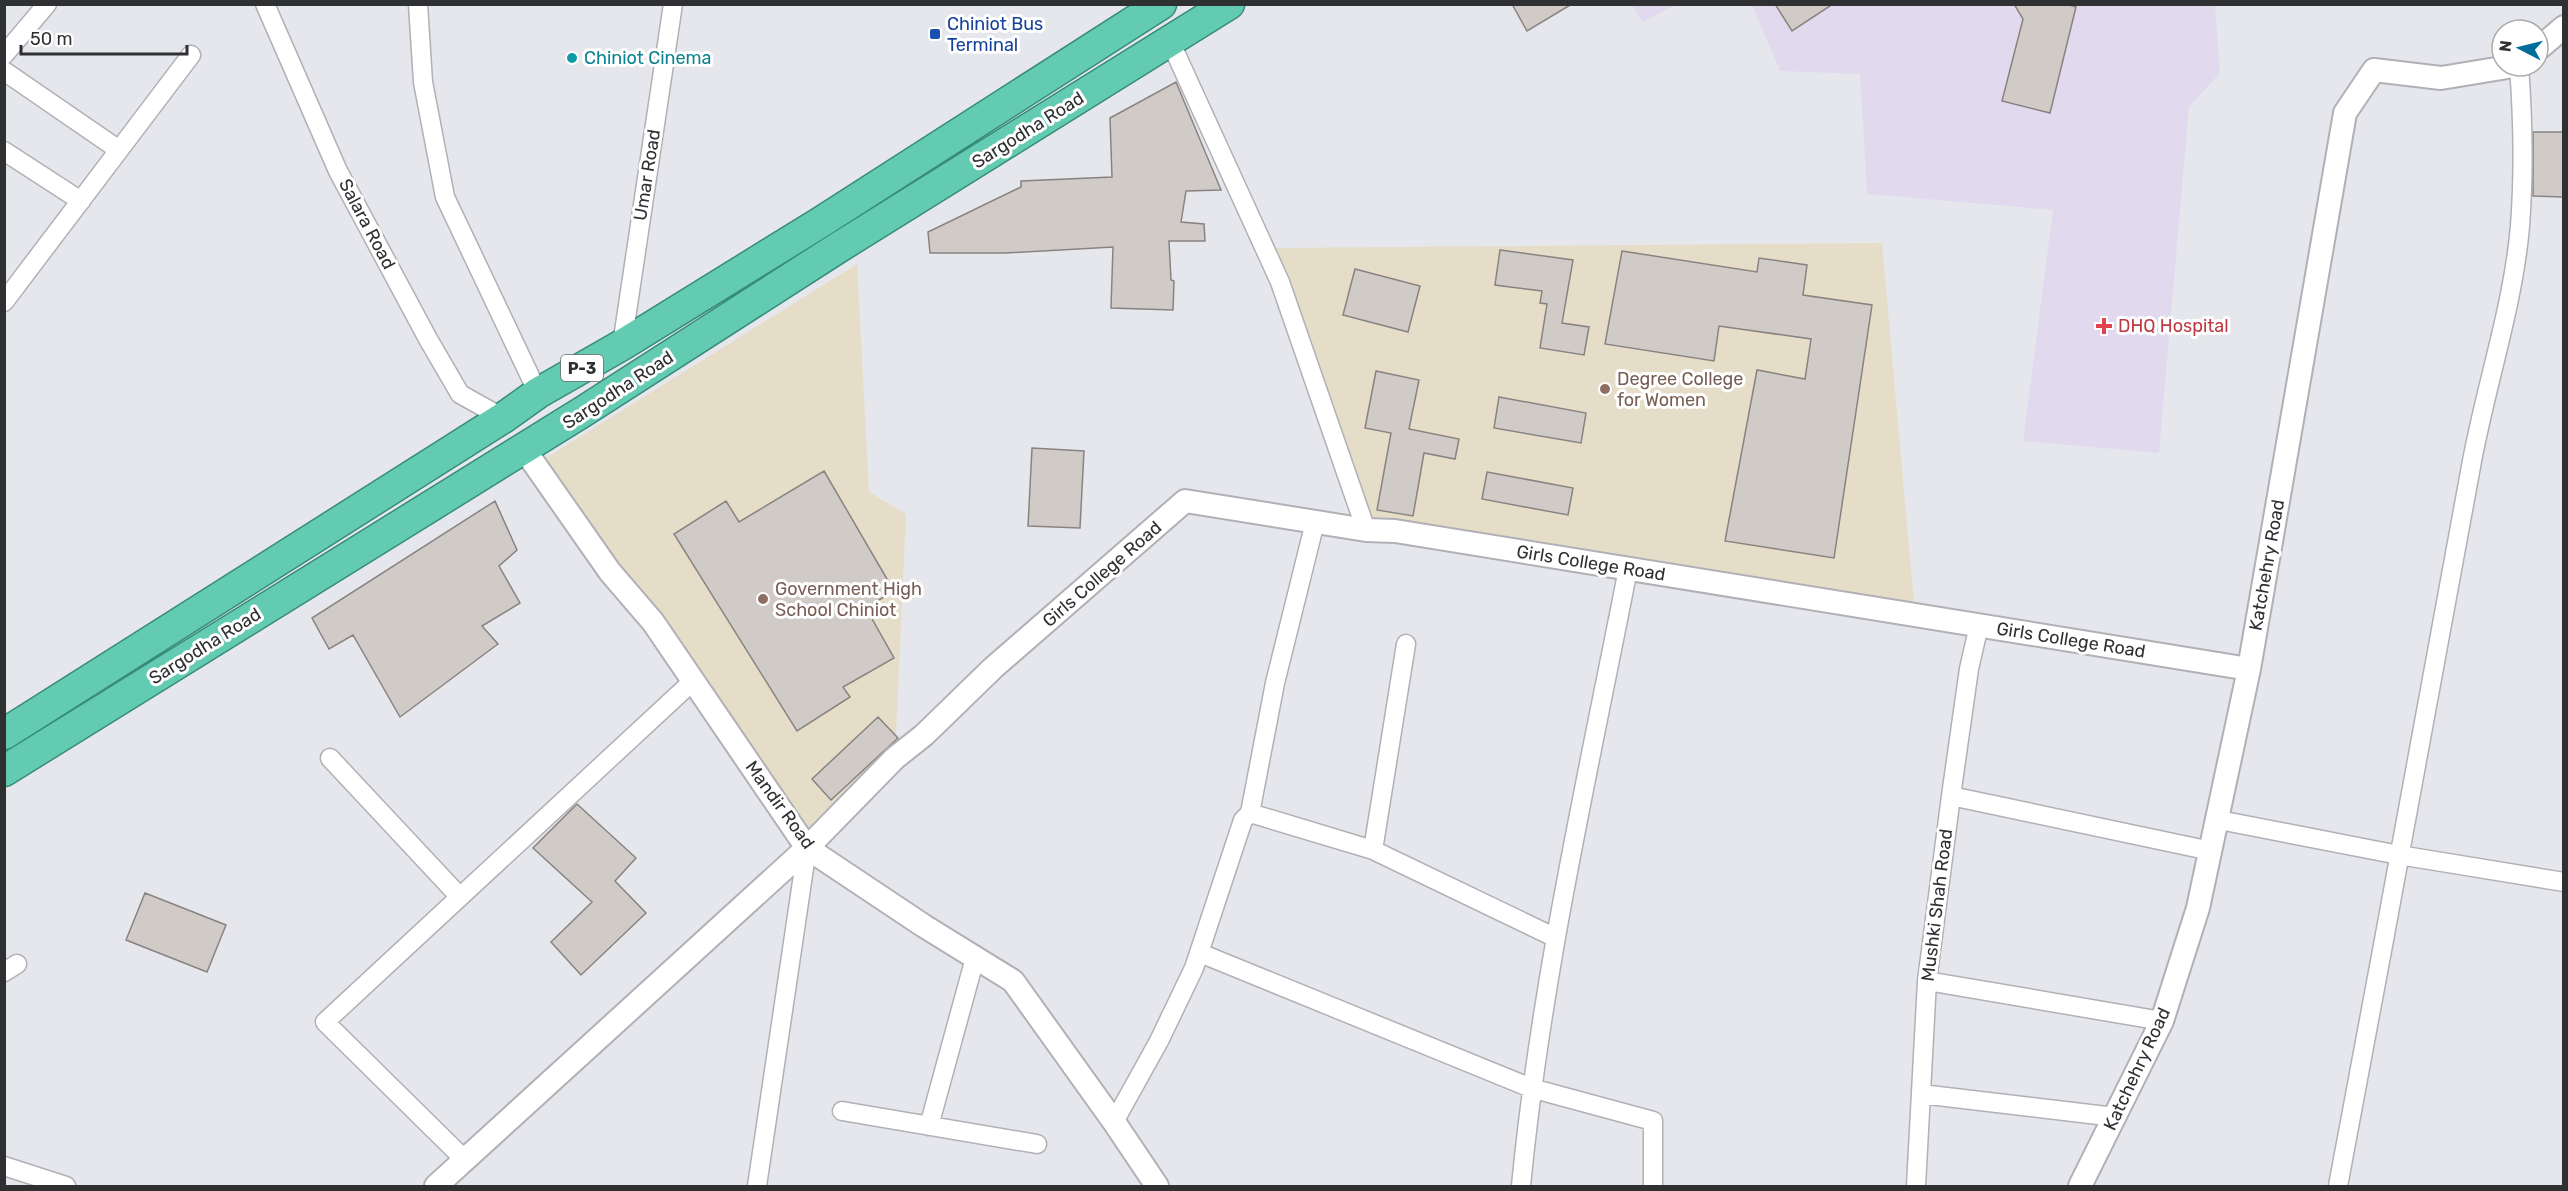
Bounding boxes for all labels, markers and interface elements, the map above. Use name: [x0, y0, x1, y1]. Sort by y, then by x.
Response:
place label: Chiniot Bus Terminal: [947, 13, 1043, 56]
scale bar: [21, 18, 188, 56]
north arrow: [2490, 18, 2550, 78]
marker: Chiniot Bus Terminal: [928, 27, 942, 41]
text: 50 m: [30, 28, 73, 50]
text: N: [2495, 39, 2516, 53]
place label: Chiniot Cinema: [584, 47, 712, 69]
marker: Chiniot Cinema: [565, 51, 579, 65]
street label: Sargodha Road: [968, 87, 1088, 173]
street label: Umar Road: [629, 128, 665, 222]
street label: Salara Road: [334, 175, 400, 273]
place label: DHQ Hospital: [2118, 315, 2229, 337]
marker: DHQ Hospital: [2095, 317, 2113, 335]
street label: Sargodha Road: [559, 346, 677, 434]
road number: P-3: [561, 355, 603, 381]
place label: Degree College for Women: [1617, 368, 1743, 411]
marker: Degree College for Women: [1598, 382, 1612, 396]
street label: Katchehry Road: [2245, 498, 2289, 632]
street label: Girls College Road: [1038, 516, 1166, 632]
street label: Girls College Road: [1515, 540, 1667, 586]
place label: Government High School Chiniot: [775, 578, 922, 621]
marker: Government High School Chiniot: [756, 592, 770, 606]
street label: Sargodha Road: [145, 603, 265, 689]
street label: Girls College Road: [1995, 617, 2147, 663]
street label: Mandir Road: [741, 757, 819, 853]
street label: Mushki Shah Road: [1917, 828, 1957, 982]
street label: Katchehry Road: [2099, 1004, 2175, 1134]

